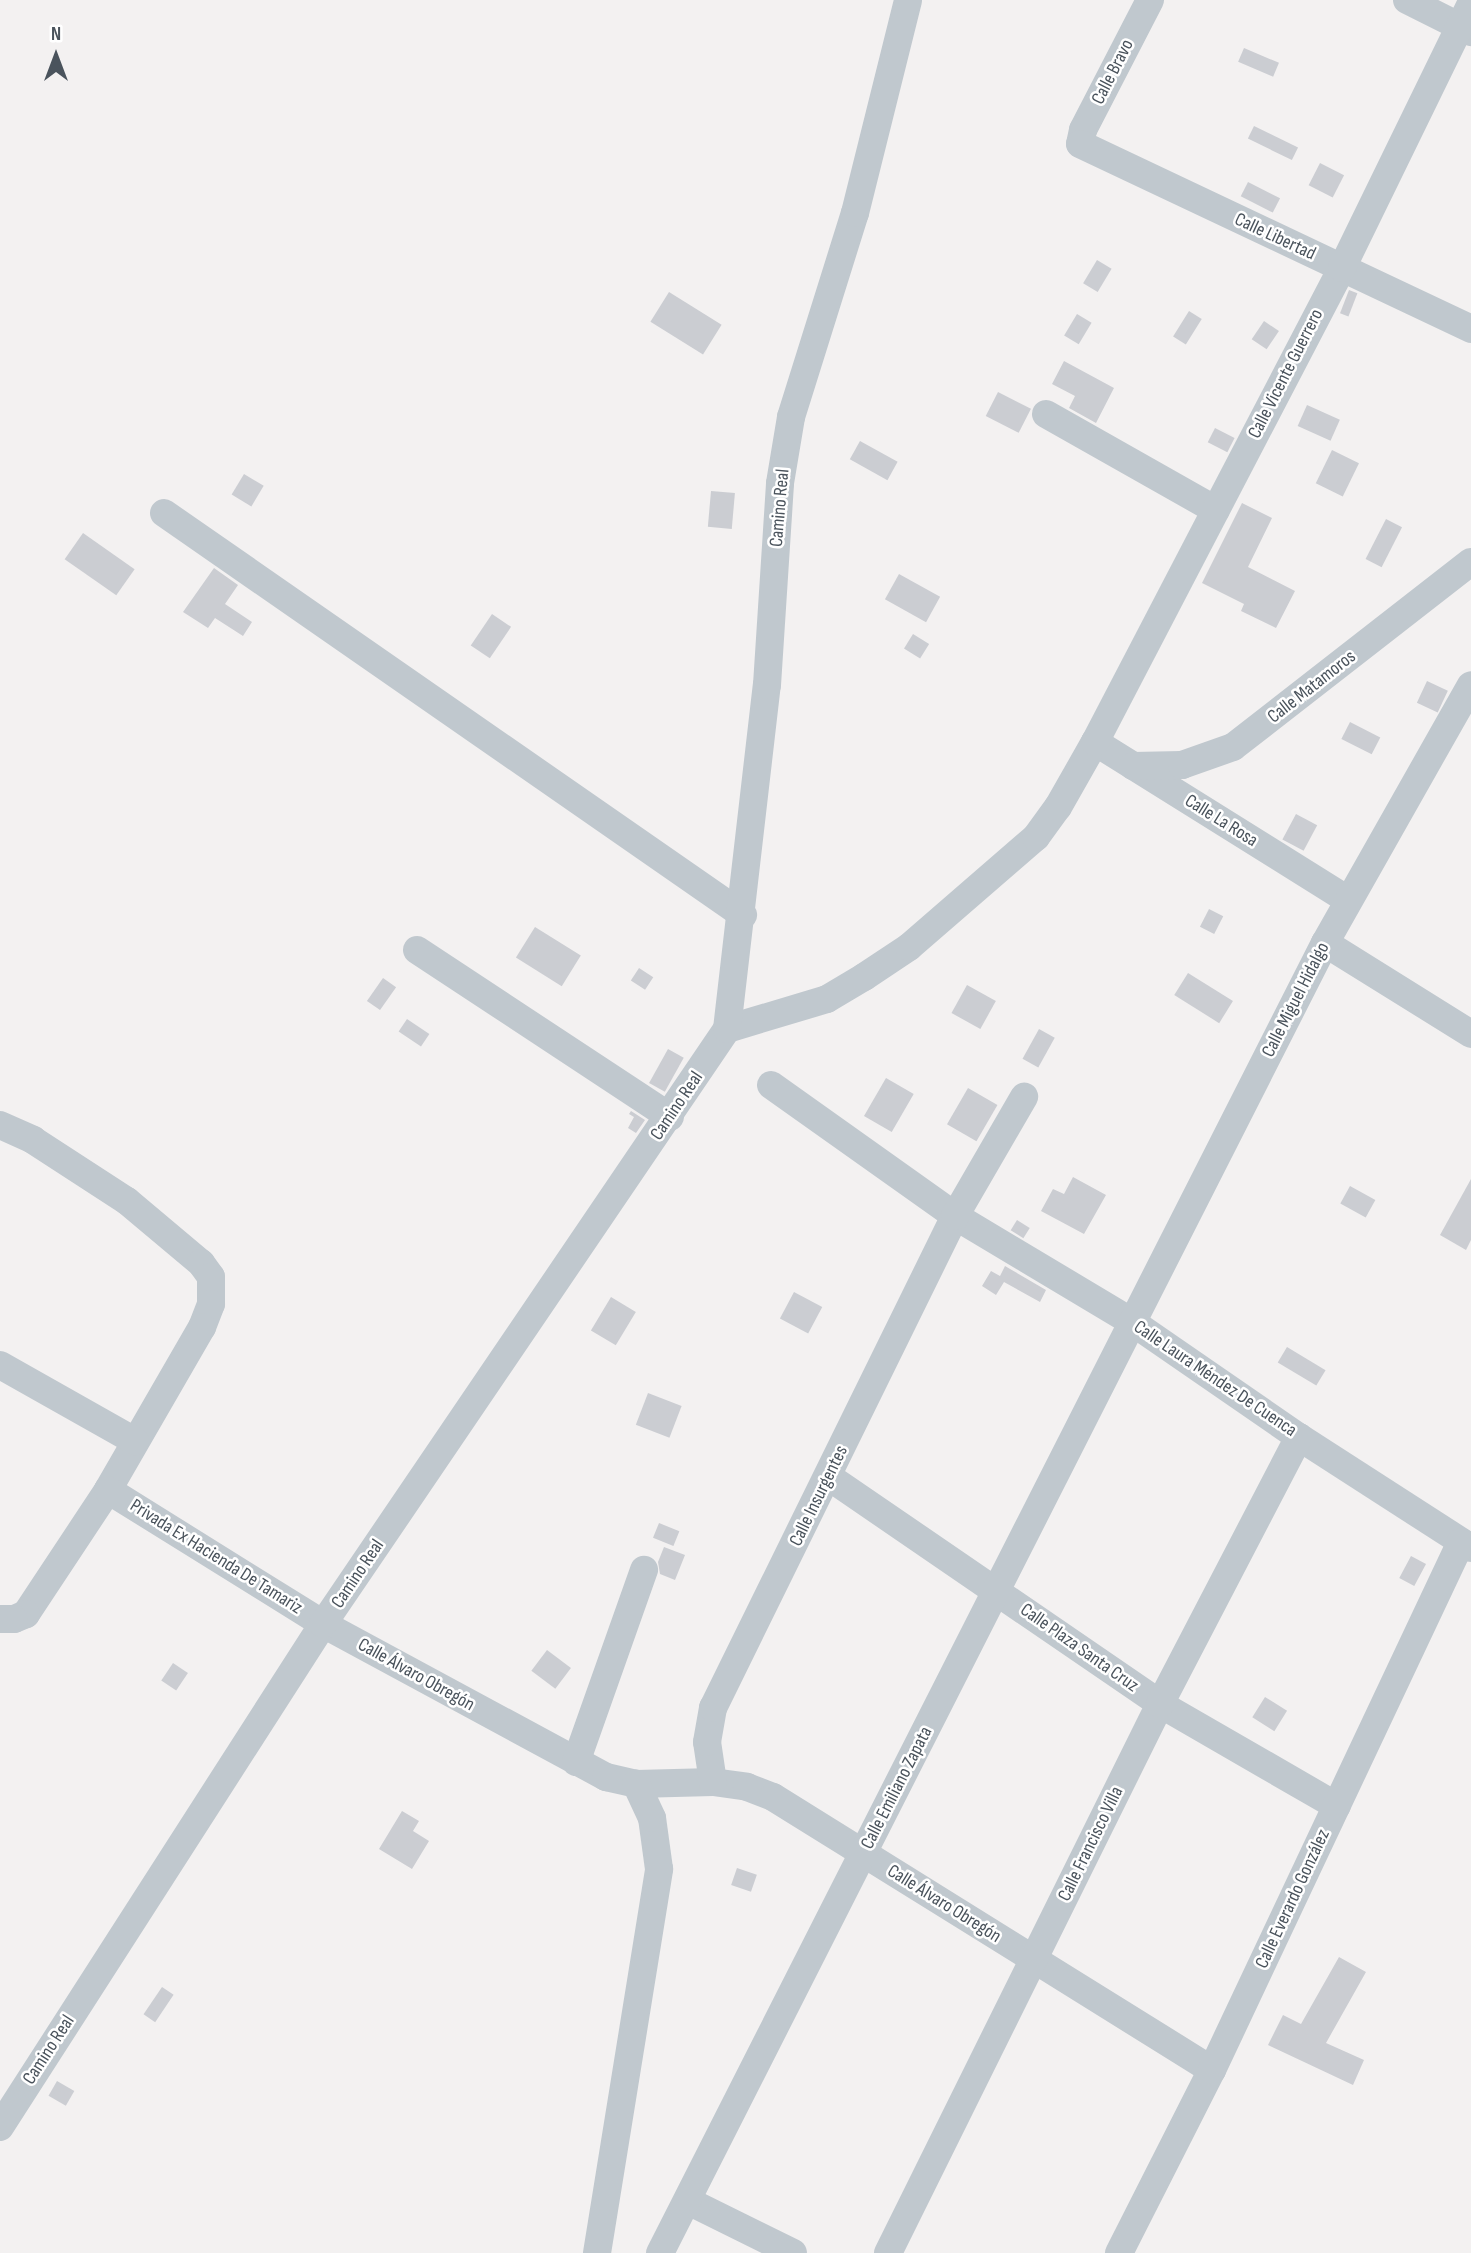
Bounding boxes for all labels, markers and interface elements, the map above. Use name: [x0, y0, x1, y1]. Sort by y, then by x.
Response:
north arrow: [21, 21, 91, 91]
text: N: [51, 23, 61, 46]
street label: Calle Bravo: [1087, 36, 1139, 108]
street label: Calle Libertad: [1231, 208, 1319, 266]
street label: Calle Vicente Guerrero: [1244, 306, 1328, 442]
street label: Camino Real: [765, 468, 795, 548]
street label: Calle Matamoros: [1263, 646, 1361, 728]
street label: Calle La Rosa: [1180, 790, 1262, 852]
street label: Calle Miguel Hidalgo: [1257, 939, 1335, 1061]
street label: Camino Real: [646, 1067, 708, 1145]
street label: Calle Laura Méndez De Cuenca: [1129, 1316, 1301, 1442]
street label: Calle Insurgentes: [785, 1442, 853, 1550]
street label: Privada Ex Hacienda De Tamariz: [126, 1495, 306, 1619]
street label: Camino Real: [327, 1535, 389, 1613]
street label: Calle Plaza Santa Cruz: [1016, 1599, 1142, 1697]
street label: Calle Álvaro Obregón: [354, 1634, 478, 1716]
street label: Calle Emiliano Zapata: [856, 1723, 938, 1853]
street label: Calle Francisco Villa: [1053, 1783, 1129, 1905]
street label: Calle Everardo González: [1251, 1826, 1335, 1972]
street label: Calle Álvaro Obregón: [883, 1860, 1005, 1948]
street label: Camino Real: [18, 2011, 80, 2089]

